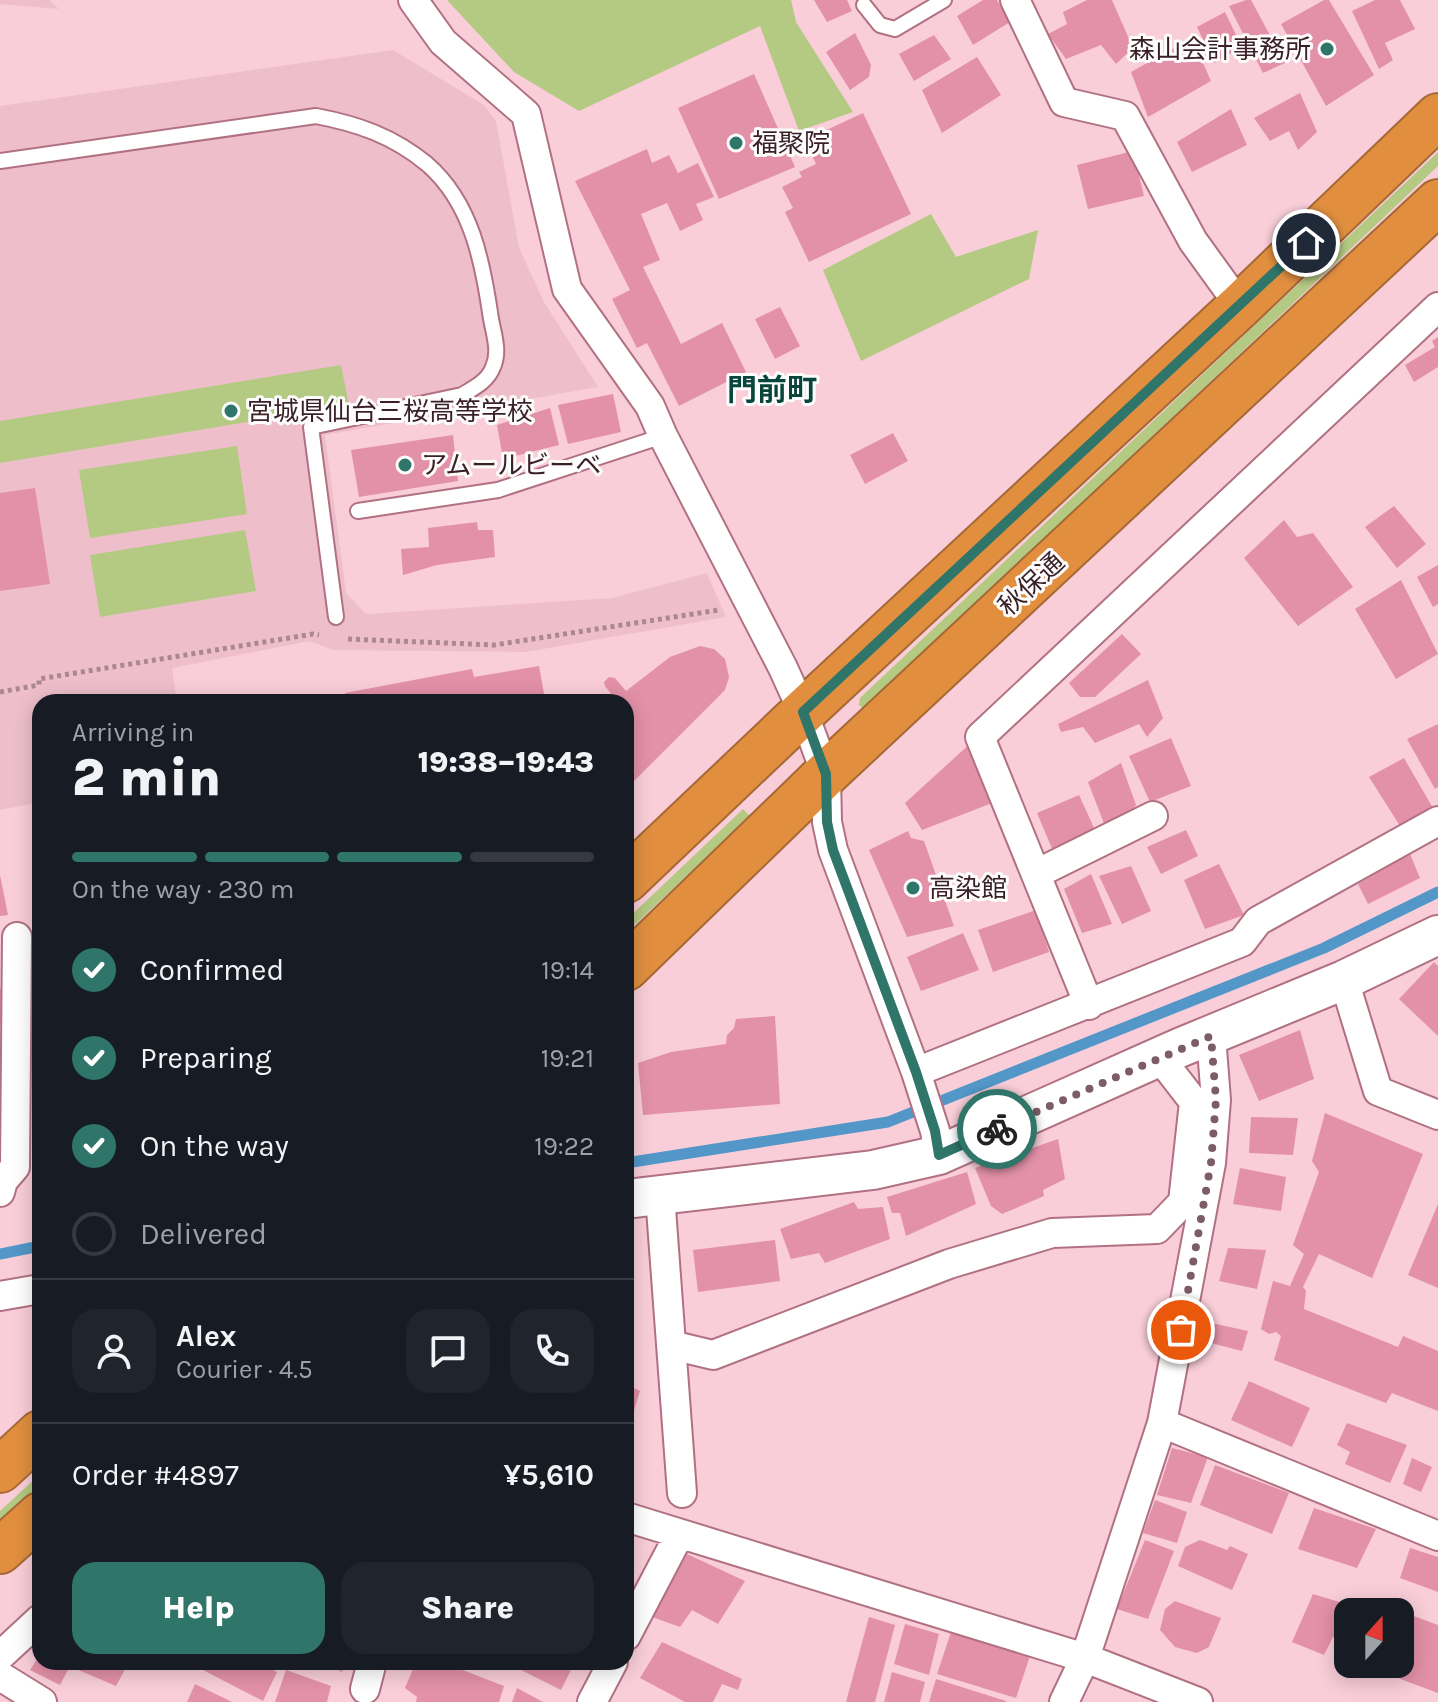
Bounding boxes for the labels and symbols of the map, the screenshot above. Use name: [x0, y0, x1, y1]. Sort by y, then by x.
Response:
place label: 森山会計事務所: [1129, 34, 1311, 65]
marker: 森山会計事務所: [1318, 40, 1336, 58]
place label: 福聚院: [752, 128, 830, 159]
marker: 福聚院: [727, 134, 745, 152]
pin: [1272, 209, 1340, 277]
district label: 門前町: [727, 372, 817, 408]
place label: 宮城県仙台三桜高等学校: [247, 396, 533, 427]
marker: 宮城県仙台三桜高等学校: [222, 402, 240, 420]
place label: アムールビーベ: [421, 450, 601, 481]
marker: アムールビーベ: [396, 456, 414, 474]
street label: 秋保通: [992, 546, 1070, 622]
place label: 高染館: [929, 873, 1007, 904]
marker: 高染館: [904, 879, 922, 897]
courier: [957, 1089, 1037, 1169]
pin: [1147, 1296, 1215, 1364]
north arrow: [1334, 1598, 1414, 1678]

